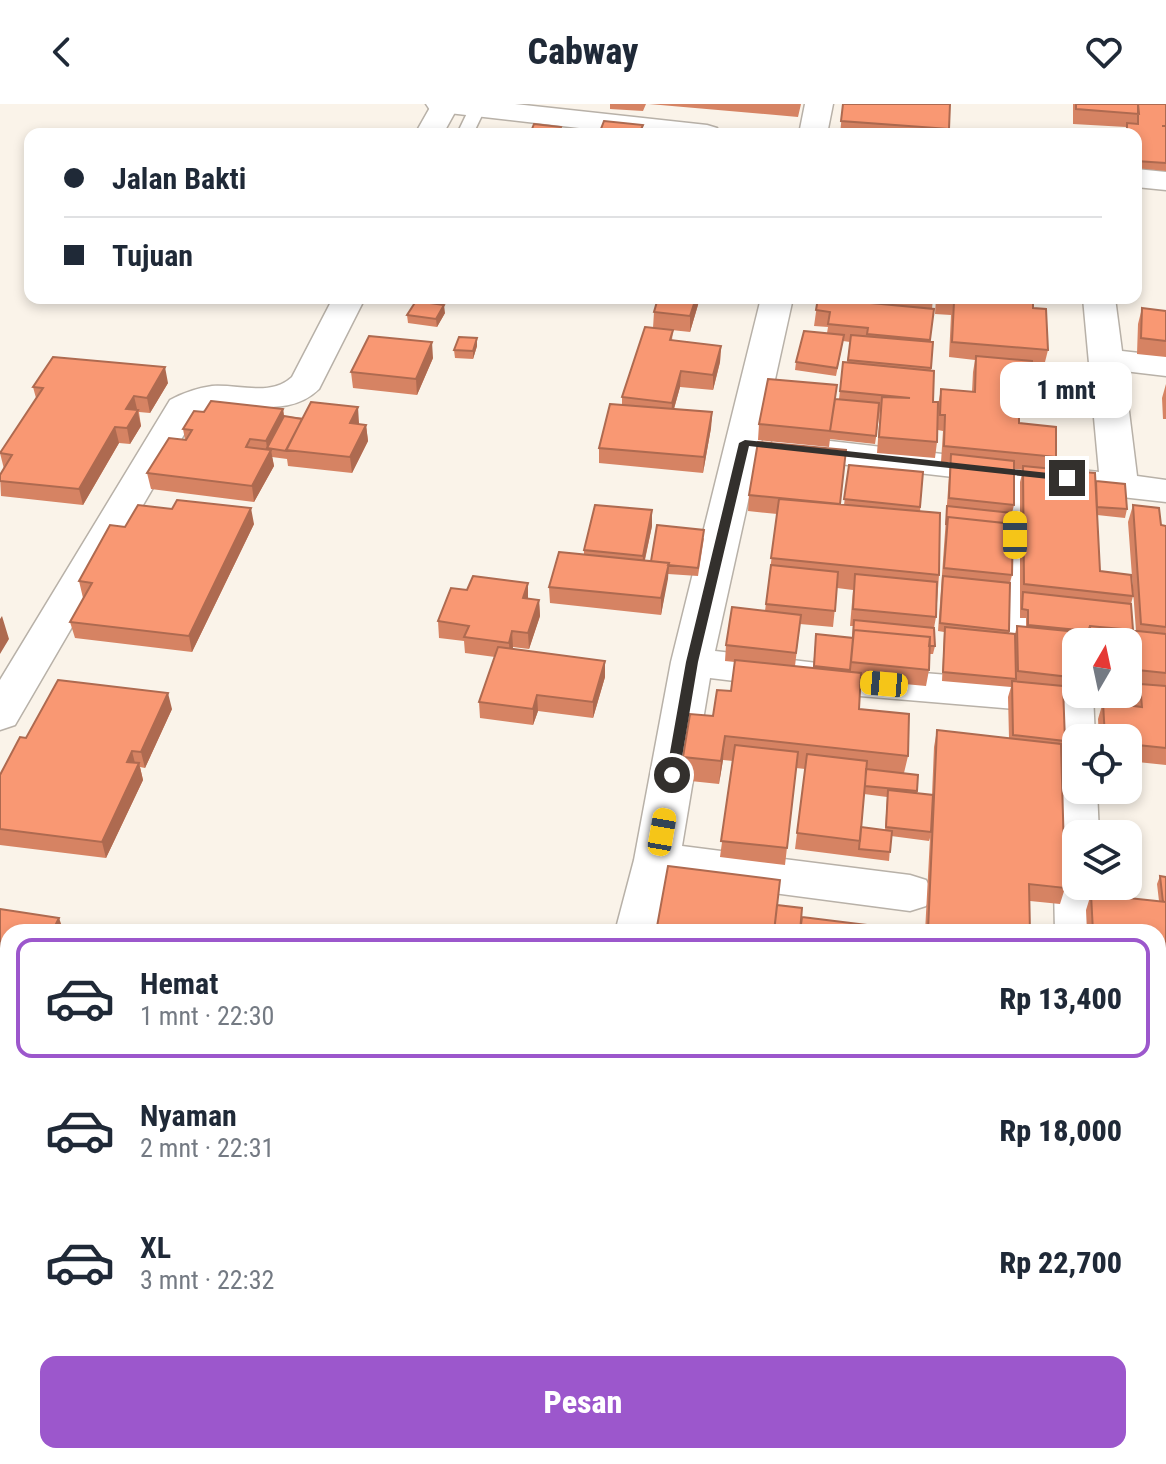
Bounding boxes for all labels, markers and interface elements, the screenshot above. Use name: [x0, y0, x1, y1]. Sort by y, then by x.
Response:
icon: back: [40, 30, 84, 74]
icon: heart: [1082, 30, 1126, 74]
text: Cabway: [528, 31, 638, 73]
text: Jalan Bakti: [112, 161, 246, 196]
text: Tujuan: [112, 238, 193, 273]
callout: 1 mnt: [1001, 362, 1133, 418]
text: 1 mnt: [1036, 375, 1096, 405]
route end: [1049, 460, 1085, 496]
car: [1003, 511, 1027, 559]
north arrow: [1062, 628, 1142, 708]
map controls: [1062, 628, 1142, 900]
car: [859, 670, 909, 698]
button: locate: [1062, 724, 1142, 804]
route start: [654, 757, 690, 793]
car: [646, 806, 678, 858]
button: layers: [1062, 820, 1142, 900]
icon: car: [44, 962, 116, 1034]
text: Hemat: [140, 966, 218, 1001]
text: Rp 13,400: [999, 981, 1122, 1016]
text: 1 mnt · 22:30: [140, 1001, 274, 1031]
icon: car: [44, 1094, 116, 1166]
text: Nyaman: [140, 1098, 237, 1133]
text: Rp 18,000: [999, 1113, 1122, 1148]
text: 2 mnt · 22:31: [140, 1133, 274, 1163]
icon: car: [44, 1226, 116, 1298]
text: XL: [140, 1230, 171, 1265]
text: Rp 22,700: [999, 1245, 1122, 1280]
text: 3 mnt · 22:32: [140, 1265, 274, 1295]
button: Pesan: [40, 1356, 1126, 1448]

